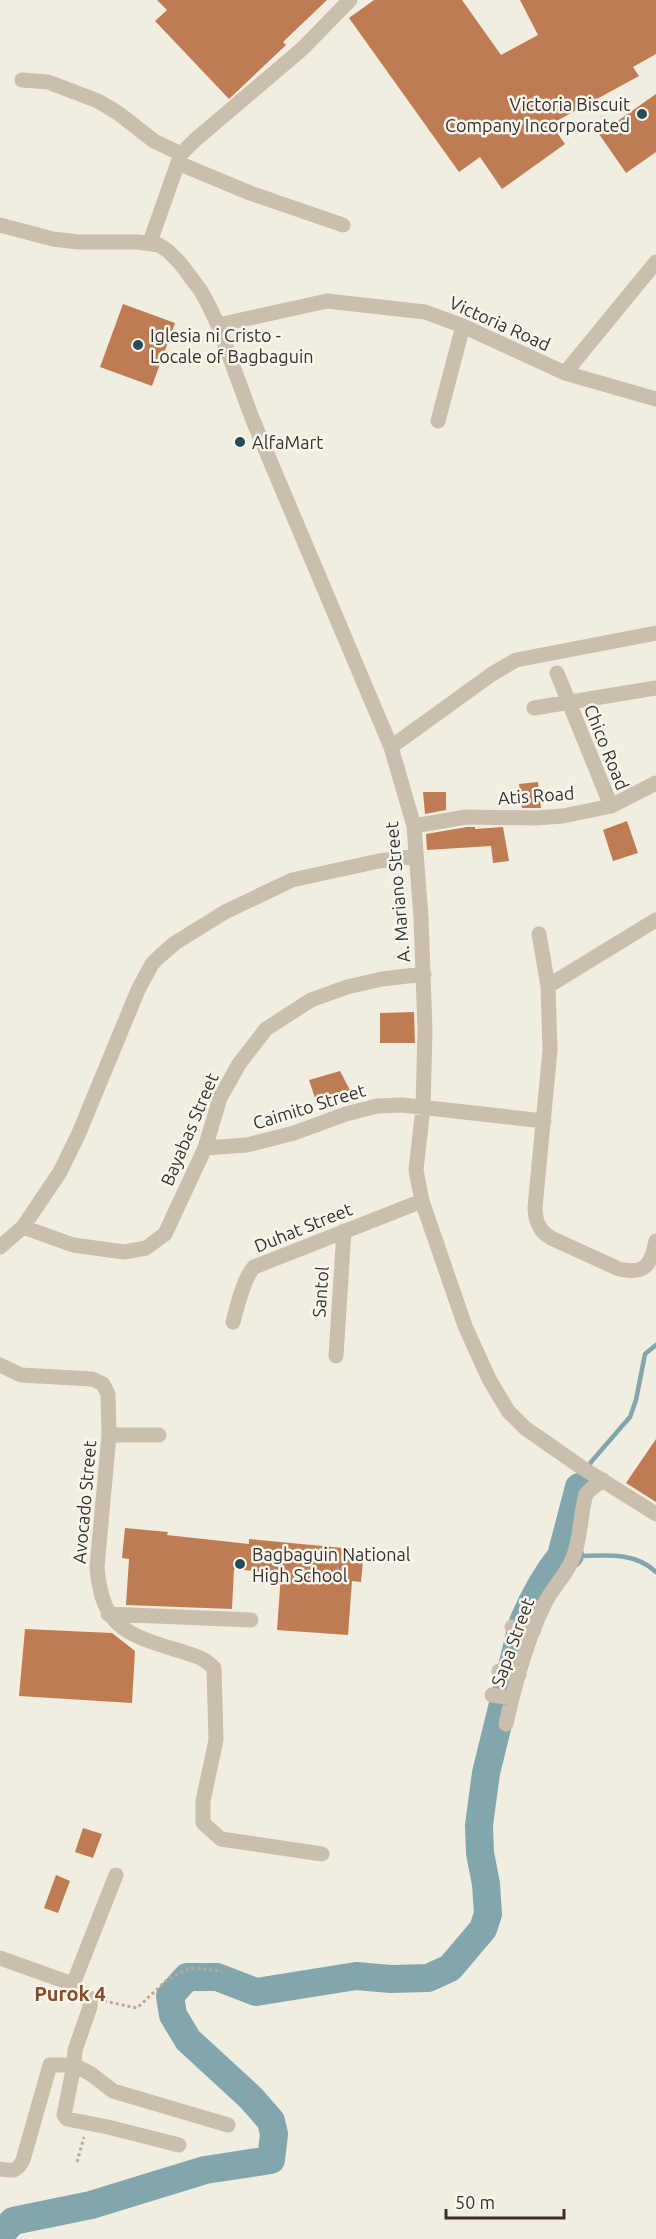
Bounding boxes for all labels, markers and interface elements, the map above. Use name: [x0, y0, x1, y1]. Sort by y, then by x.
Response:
place label: Victoria Biscuit Company Incorporated: [445, 94, 630, 135]
marker: Victoria Biscuit Company Incorporated: [635, 107, 649, 121]
street label: Victoria Road: [446, 292, 554, 354]
place label: Iglesia ni Cristo - Locale of Bagbaguin: [150, 325, 314, 366]
marker: Iglesia ni Cristo - Locale of Bagbaguin: [131, 338, 145, 352]
place label: AlfaMart: [252, 432, 323, 452]
marker: AlfaMart: [233, 435, 247, 449]
street label: Chico Road: [581, 701, 633, 793]
street label: Atis Road: [497, 782, 575, 808]
street label: A. Mariano Street: [381, 821, 413, 963]
street label: Bayabas Street: [156, 1070, 222, 1188]
street label: Caimito Street: [250, 1079, 368, 1133]
street label: Duhat Street: [251, 1198, 355, 1256]
street label: Santol: [308, 1265, 332, 1318]
street label: Avocado Street: [69, 1439, 99, 1565]
place label: Bagbaguin National High School: [252, 1544, 411, 1585]
marker: Bagbaguin National High School: [233, 1557, 247, 1571]
street label: Sapa Street: [487, 1595, 537, 1689]
district label: Purok 4: [34, 1982, 106, 2005]
scale bar: [446, 2182, 564, 2220]
text: 50 m: [455, 2192, 495, 2212]

